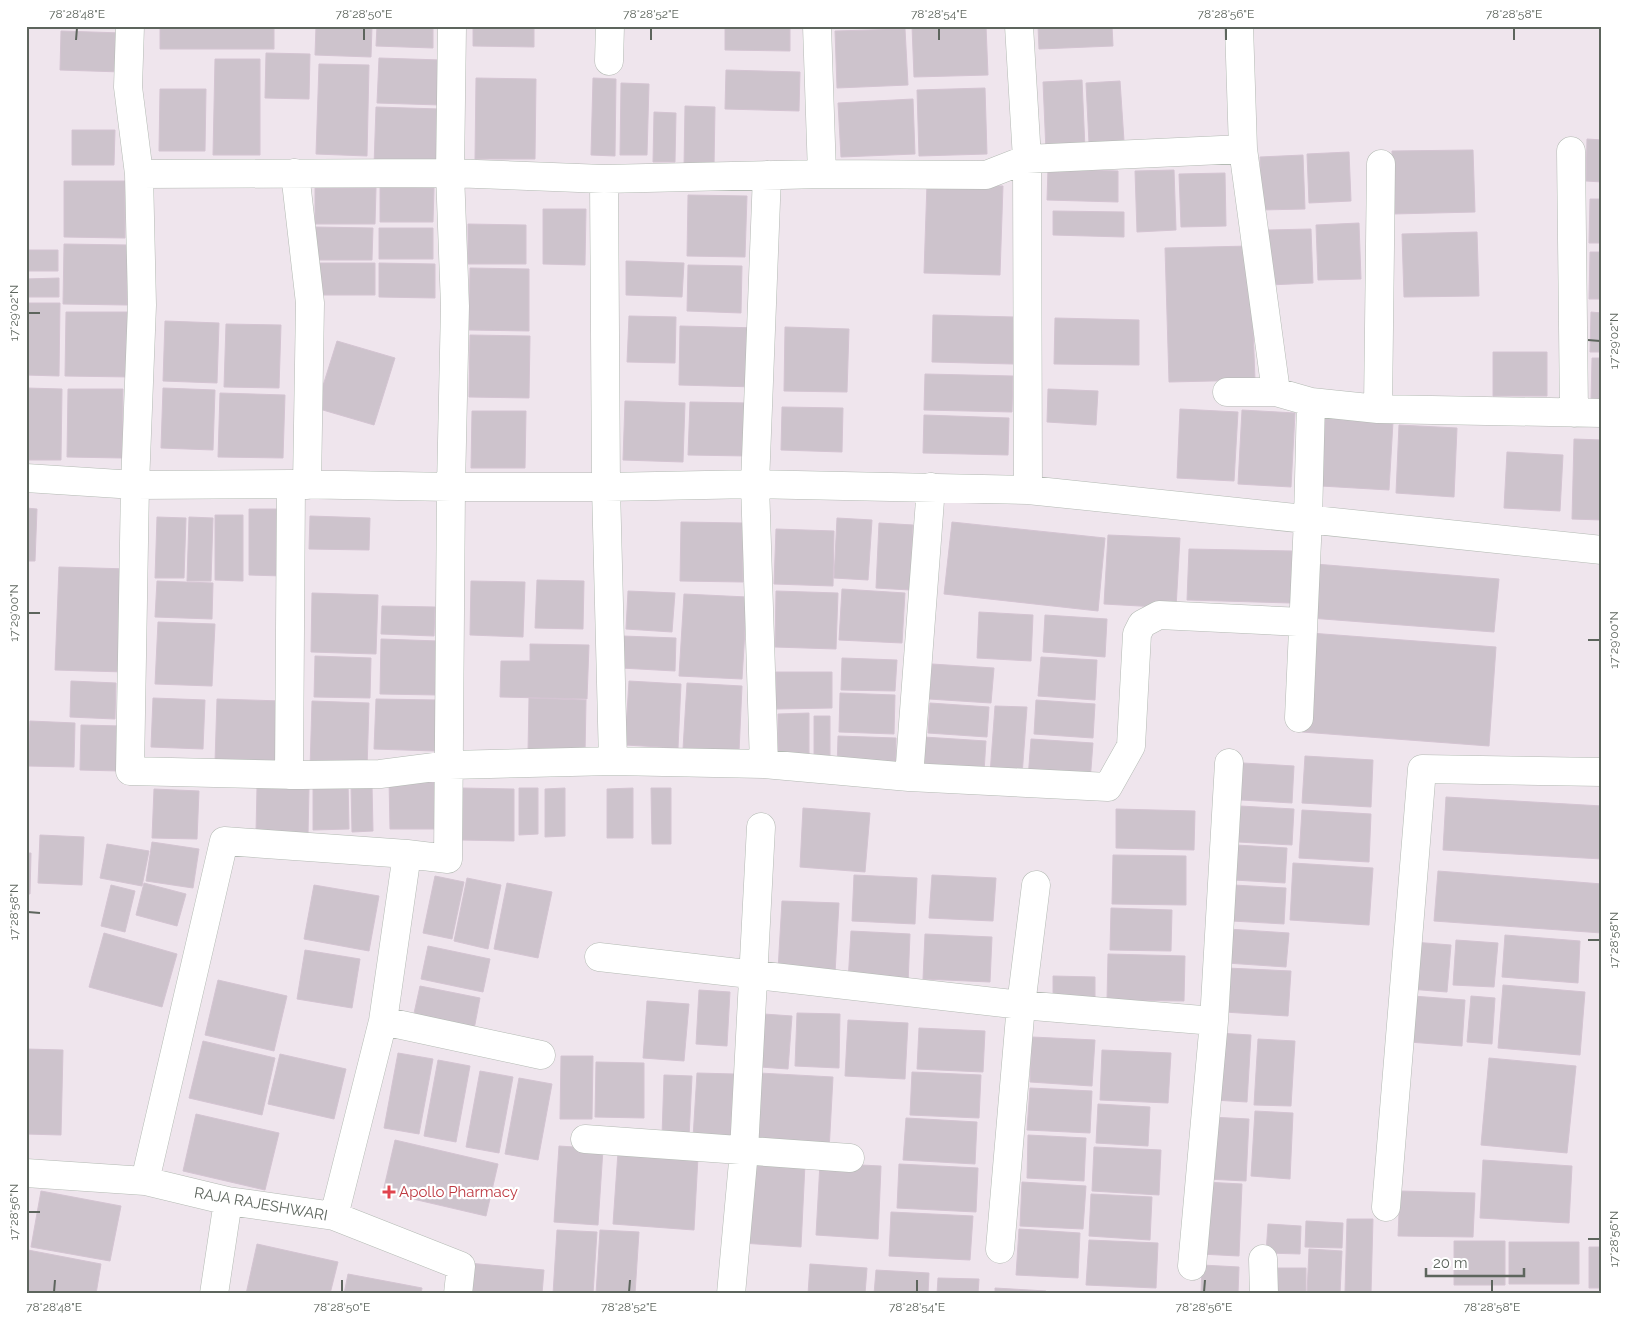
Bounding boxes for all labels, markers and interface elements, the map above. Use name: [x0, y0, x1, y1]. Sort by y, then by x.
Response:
text: 78°28'48"E: [49, 7, 105, 21]
text: 78°28'50"E: [336, 7, 392, 21]
text: 78°28'52"E: [623, 7, 679, 21]
text: 78°28'54"E: [911, 7, 967, 21]
text: 78°28'56"E: [1198, 7, 1254, 21]
text: 78°28'58"E: [1486, 7, 1542, 21]
text: 17°29'02"N: [7, 285, 21, 341]
text: 17°29'02"N: [1607, 313, 1621, 369]
text: 17°29'00"N: [7, 584, 21, 642]
text: 17°29'00"N: [1607, 611, 1621, 669]
text: 17°28'58"N: [7, 884, 21, 940]
text: 17°28'58"N: [1607, 912, 1621, 968]
street label: RAJA RAJESHWARI: [193, 1183, 329, 1225]
place label: Apollo Pharmacy: [399, 1183, 518, 1201]
text: 17°28'56"N: [7, 1184, 21, 1240]
marker: Apollo Pharmacy: [383, 1186, 395, 1198]
text: 17°28'56"N: [1607, 1211, 1621, 1267]
scale bar: [1426, 1245, 1523, 1277]
text: 20 m: [1433, 1254, 1468, 1272]
text: 78°28'48"E: [26, 1300, 82, 1314]
text: 78°28'50"E: [314, 1300, 370, 1314]
text: 78°28'52"E: [601, 1300, 657, 1314]
text: 78°28'54"E: [889, 1300, 945, 1314]
text: 78°28'56"E: [1176, 1300, 1232, 1314]
text: 78°28'58"E: [1464, 1300, 1520, 1314]

